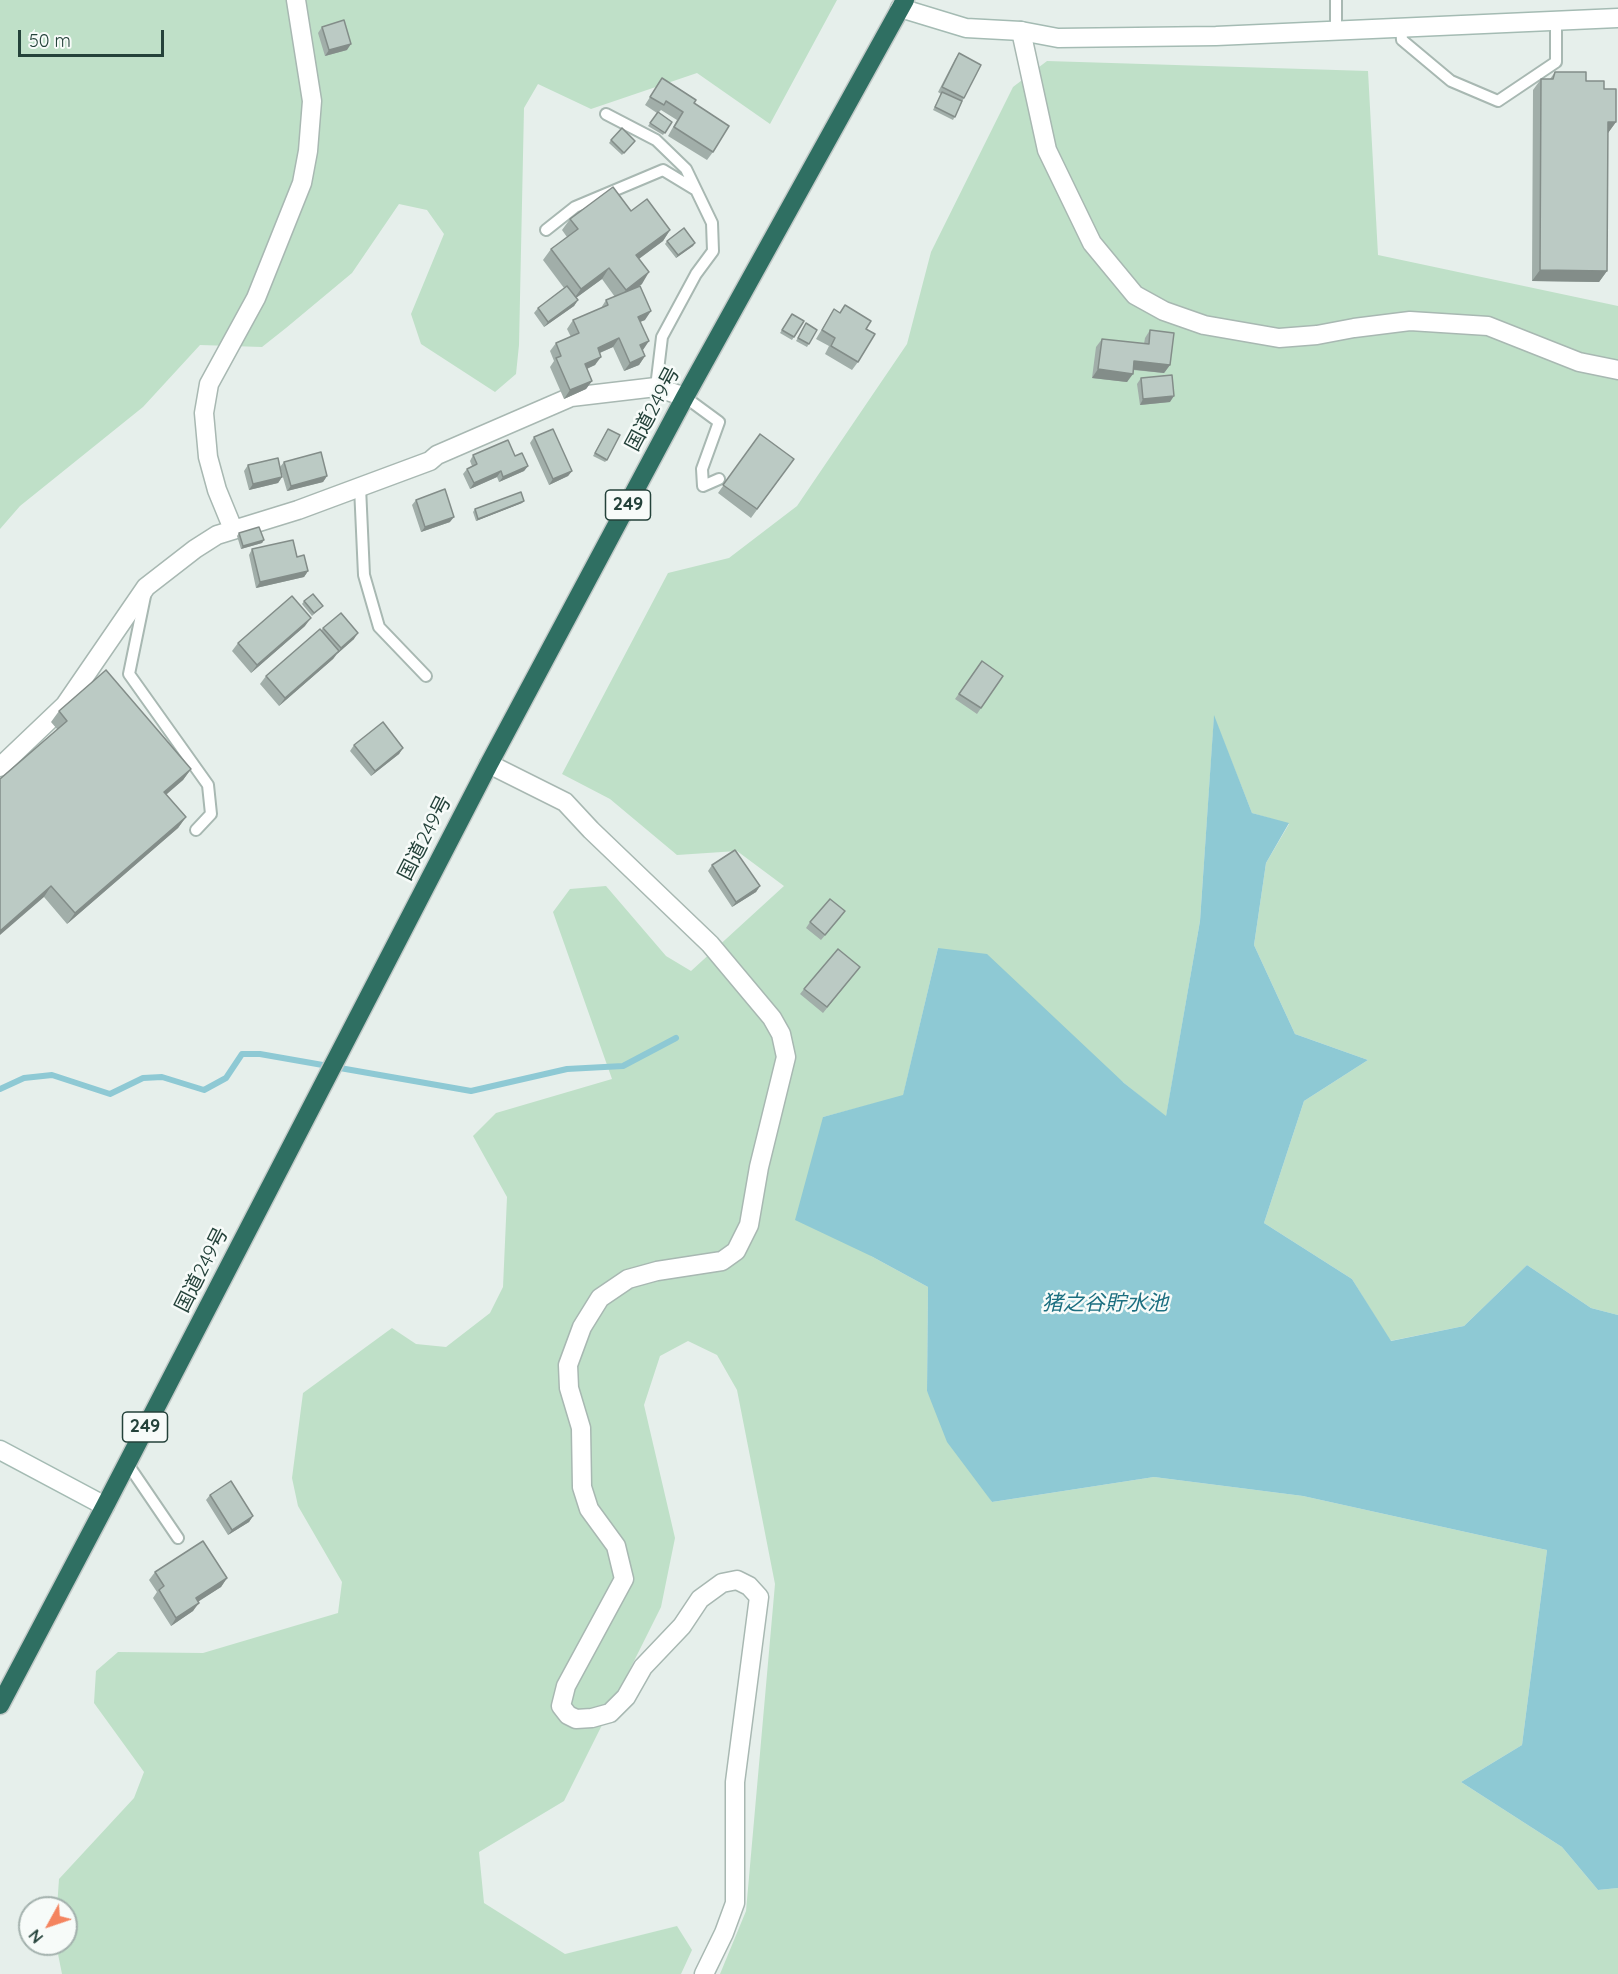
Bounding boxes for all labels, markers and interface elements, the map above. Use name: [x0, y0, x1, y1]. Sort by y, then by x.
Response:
scale bar: [21, 18, 166, 56]
text: 50 m: [29, 29, 71, 52]
street label: 国道249号: [621, 363, 685, 455]
road number: 249: [606, 490, 650, 520]
street label: 国道249号: [393, 792, 457, 884]
street label: 国道249号: [170, 1224, 234, 1316]
water label: 猪之谷貯水池: [1042, 1291, 1168, 1317]
road number: 249: [122, 1412, 168, 1442]
north arrow: [18, 1896, 78, 1956]
text: N: [24, 1925, 47, 1947]

